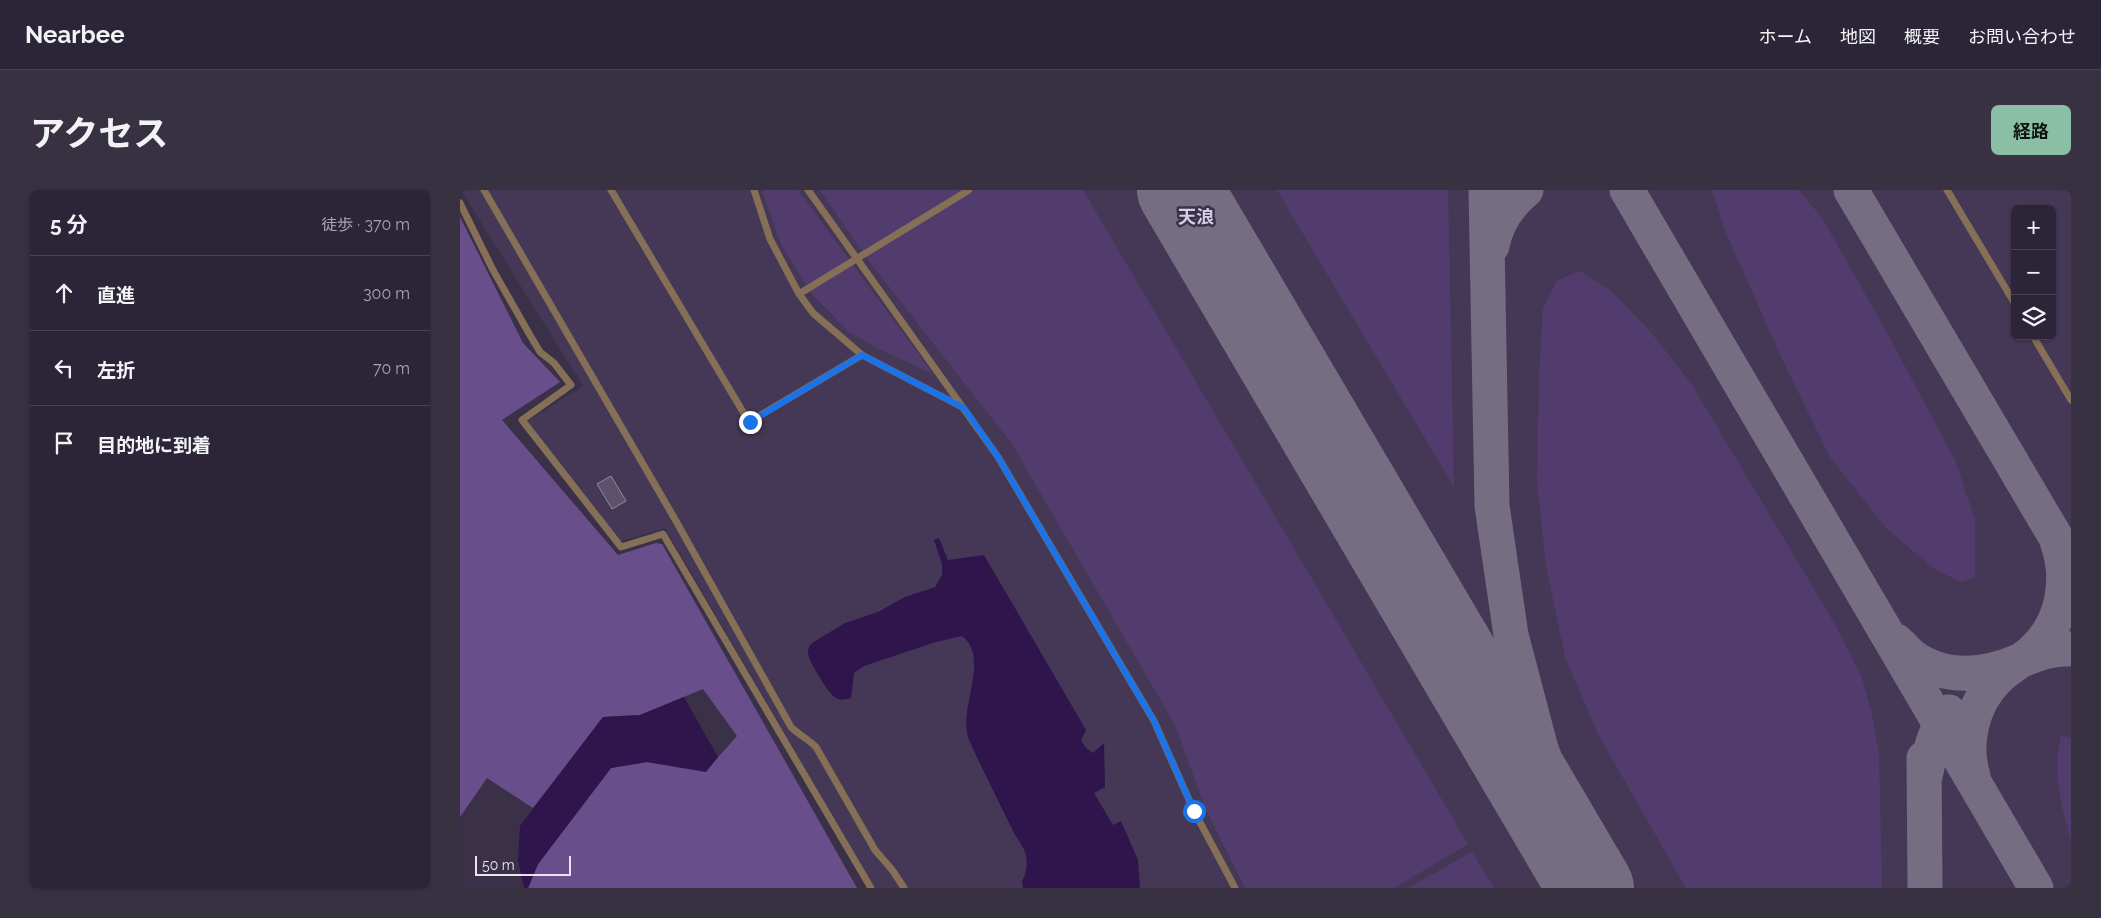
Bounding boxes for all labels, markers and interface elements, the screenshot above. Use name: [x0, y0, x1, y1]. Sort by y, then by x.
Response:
text: Nearbee: [25, 20, 125, 49]
text: ホーム: [1759, 26, 1812, 47]
text: 地図: [1840, 26, 1876, 47]
text: 概要: [1904, 26, 1940, 47]
text: お問い合わせ: [1968, 26, 2076, 47]
button: 経路: [1991, 105, 2071, 155]
text: アクセス: [30, 113, 168, 154]
map controls: [2011, 205, 2056, 340]
button: +: [2011, 205, 2056, 250]
district label: 天浪: [1178, 206, 1214, 227]
text: 5 分: [50, 212, 88, 237]
text: 徒歩 · 370 m: [321, 215, 410, 234]
button: −: [2011, 250, 2056, 295]
icon: ahead: [50, 279, 78, 307]
text: 直進: [97, 284, 135, 306]
text: 300 m: [363, 284, 410, 303]
button: layers: [2011, 295, 2056, 340]
icon: left: [50, 354, 78, 382]
text: 左折: [97, 359, 135, 381]
text: 70 m: [373, 359, 410, 378]
route end: [739, 411, 762, 434]
icon: arrive: [50, 429, 78, 457]
text: 目的地に到着: [97, 434, 211, 456]
route start: [1183, 800, 1206, 823]
scale bar: [475, 853, 571, 876]
text: 50 m: [482, 857, 515, 873]

